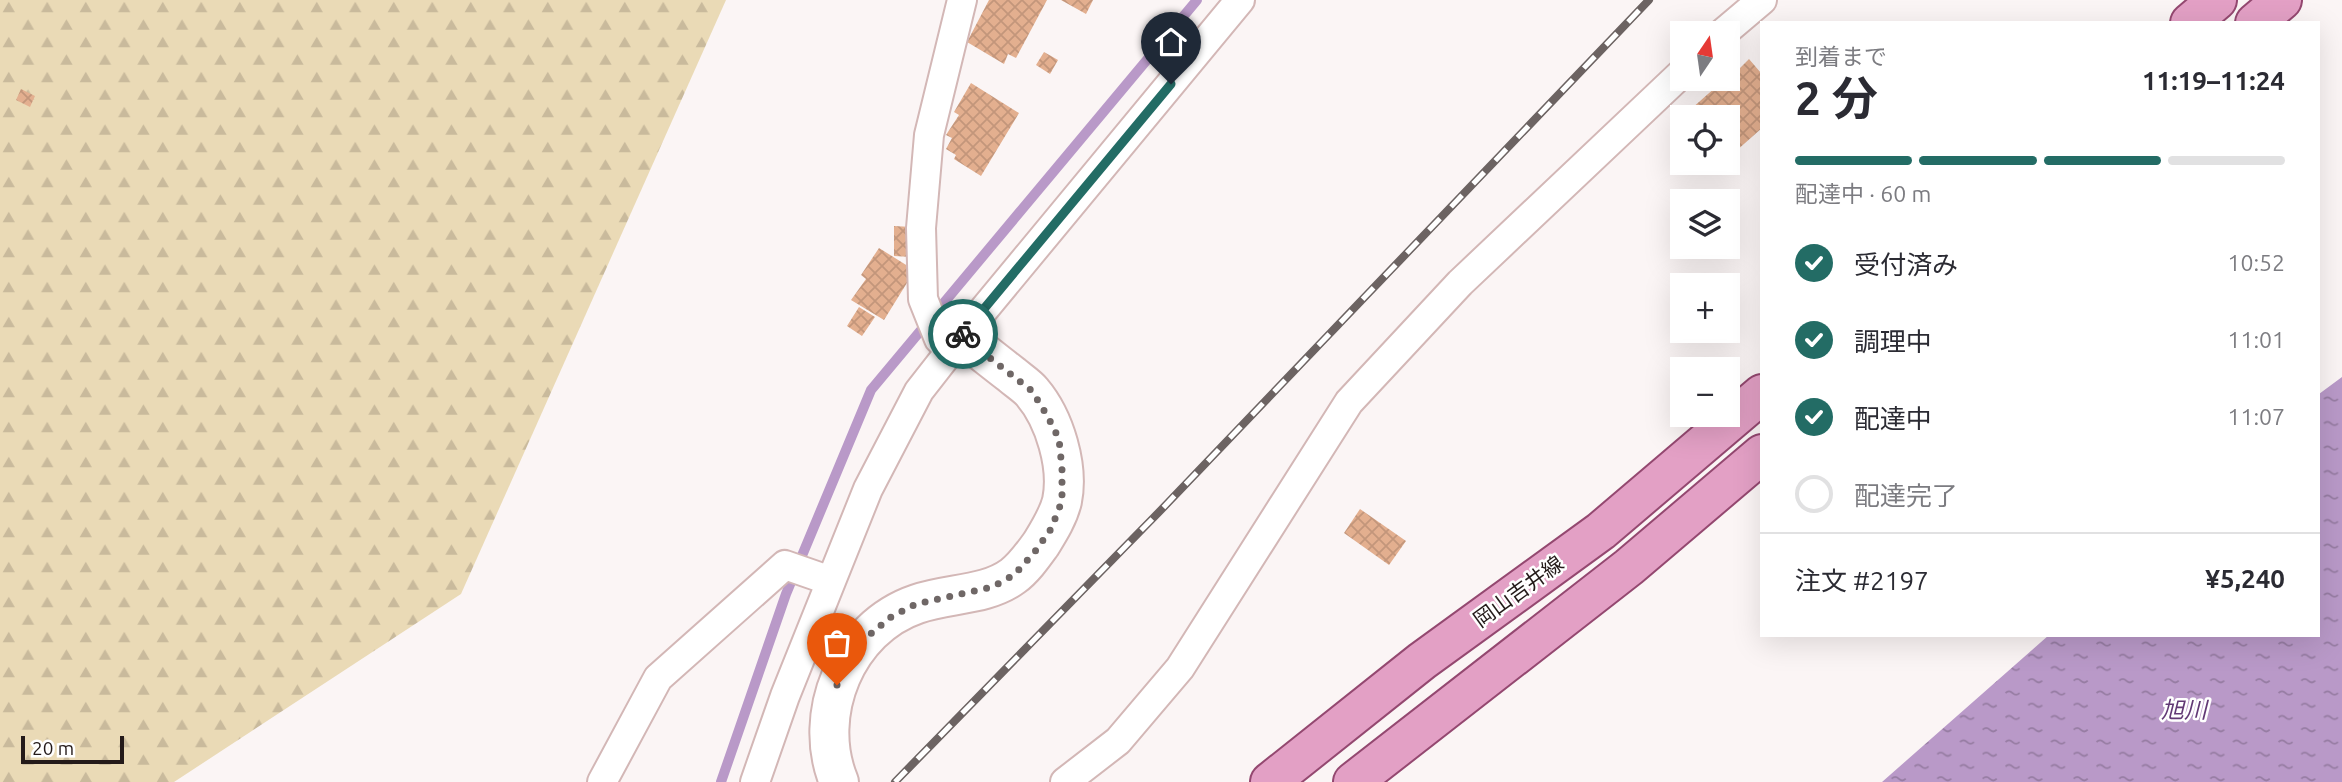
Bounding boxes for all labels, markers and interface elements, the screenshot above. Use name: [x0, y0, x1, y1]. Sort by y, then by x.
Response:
pin: [1141, 12.0, 1201, 84]
north arrow: [1670, 21, 1740, 91]
map controls: [1670, 21, 1740, 427]
icon: home: [1152, 23, 1190, 61]
text: 到着まで: [1795, 44, 1887, 69]
text: 11:19–11:24: [2142, 66, 2285, 95]
text: 2 分: [1795, 72, 1878, 124]
button: locate: [1670, 105, 1740, 175]
text: 配達中 · 60 m: [1795, 181, 1931, 206]
button: layers: [1670, 189, 1740, 259]
icon: check: [1795, 244, 1833, 282]
text: 受付済み: [1854, 250, 1958, 279]
text: 10:52: [2227, 250, 2285, 275]
button: +: [1670, 273, 1740, 343]
courier: [928, 299, 998, 369]
icon: bike: [944, 315, 982, 353]
icon: check: [1795, 321, 1833, 359]
text: 調理中: [1854, 327, 1932, 356]
text: 11:01: [2227, 327, 2285, 352]
button: −: [1670, 357, 1740, 427]
icon: check: [1795, 398, 1833, 436]
text: 配達中: [1854, 404, 1932, 433]
text: 11:07: [2227, 404, 2285, 429]
text: 配達完了: [1854, 481, 1958, 510]
street label: 岡山吉井線: [1468, 550, 1568, 632]
text: ¥5,240: [2205, 564, 2285, 593]
text: 注文 #2197: [1795, 566, 1929, 595]
pin: [807, 613, 867, 685]
icon: bag: [818, 624, 856, 662]
water label: 旭川: [2161, 697, 2210, 722]
scale bar: [21, 733, 124, 765]
text: 20 m: [32, 737, 74, 759]

